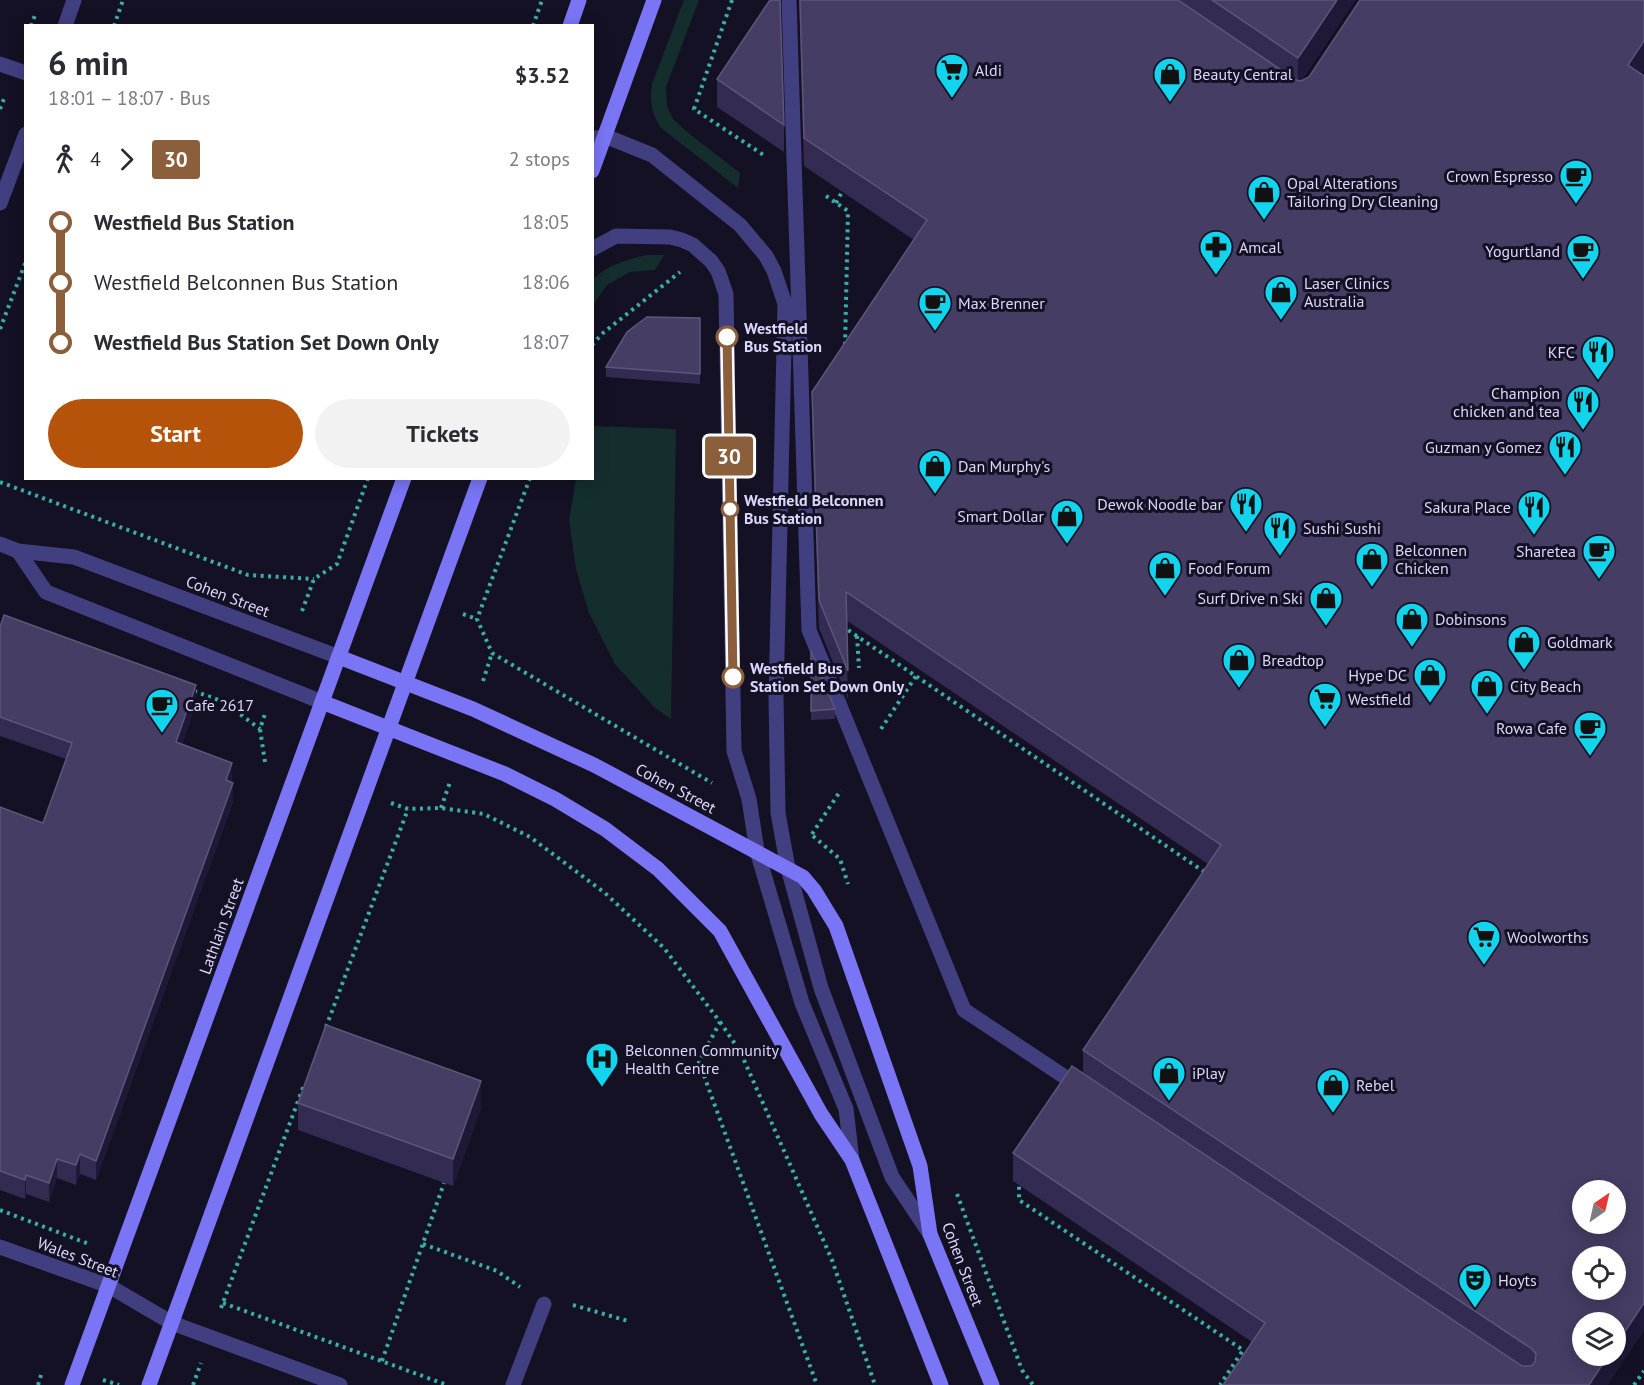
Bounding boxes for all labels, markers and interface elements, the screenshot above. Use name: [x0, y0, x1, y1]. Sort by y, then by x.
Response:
text: 6 min: [48, 41, 129, 84]
supermarket icon: Aldi: [934, 52, 970, 99]
shop icon: Beauty Central: [1152, 56, 1188, 103]
place label: Aldi: [975, 60, 1002, 80]
text: $3.52: [515, 61, 570, 89]
place label: Beauty Central: [1193, 64, 1293, 84]
text: 18:01 – 18:07 · Bus: [48, 85, 210, 111]
icon: walk: [48, 143, 81, 176]
icon: forward: [110, 143, 143, 176]
text: 4: [90, 146, 101, 172]
text: 30: [164, 146, 188, 173]
text: 2 stops: [509, 146, 570, 172]
cafe icon: Crown Espresso: [1558, 158, 1594, 205]
place label: Crown Espresso: [1446, 166, 1553, 186]
place label: Opal Alterations Tailoring Dry Cleaning: [1287, 173, 1438, 211]
shop icon: Opal Alterations Tailoring Dry Cleaning: [1246, 174, 1282, 221]
text: Westfield Bus Station: [94, 208, 295, 236]
text: 18:05: [522, 209, 570, 235]
pharmacy icon: Amcal: [1198, 229, 1234, 276]
cafe icon: Yogurtland: [1565, 233, 1601, 280]
place label: Amcal: [1239, 237, 1282, 257]
place label: Yogurtland: [1485, 241, 1560, 261]
text: Westfield Belconnen Bus Station: [94, 268, 398, 296]
text: 18:06: [522, 269, 570, 295]
place label: Laser Clinics Australia: [1304, 273, 1390, 311]
shop icon: Laser Clinics Australia: [1263, 274, 1299, 321]
cafe icon: Max Brenner: [917, 285, 953, 332]
place label: Max Brenner: [958, 293, 1045, 313]
place label: Westfield Bus Station: [744, 318, 822, 356]
marker: Westfield Bus Station: [716, 326, 738, 348]
text: Westfield Bus Station Set Down Only: [94, 328, 439, 356]
text: 18:07: [522, 329, 570, 355]
restaurant icon: KFC: [1580, 334, 1616, 381]
place label: KFC: [1548, 342, 1575, 362]
place label: Champion chicken and tea: [1453, 383, 1560, 421]
restaurant icon: Champion chicken and tea: [1565, 384, 1601, 431]
button: Start: [48, 399, 303, 468]
button: Tickets: [315, 399, 570, 468]
restaurant icon: Guzman y Gomez: [1547, 429, 1583, 476]
line badge: 30: [702, 436, 756, 476]
place label: Guzman y Gomez: [1425, 437, 1542, 457]
text: 30: [717, 443, 741, 470]
shop icon: Dan Murphy's: [917, 448, 953, 495]
place label: Dan Murphy's: [958, 456, 1051, 476]
restaurant icon: Dewok Noodle bar: [1228, 486, 1264, 533]
restaurant icon: Sakura Place: [1516, 489, 1552, 536]
place label: Westfield Belconnen Bus Station: [744, 490, 884, 528]
place label: Dewok Noodle bar: [1097, 494, 1224, 514]
place label: Sakura Place: [1424, 497, 1511, 517]
shop icon: Smart Dollar: [1049, 498, 1085, 545]
marker: Westfield Belconnen Bus Station: [721, 500, 739, 518]
place label: Smart Dollar: [957, 506, 1045, 526]
restaurant icon: Sushi Sushi: [1262, 510, 1298, 557]
place label: Sushi Sushi: [1303, 518, 1381, 538]
cafe icon: Sharetea: [1581, 533, 1617, 580]
place label: Belconnen Chicken: [1395, 540, 1467, 578]
shop icon: Belconnen Chicken: [1354, 541, 1390, 588]
place label: Sharetea: [1516, 541, 1576, 561]
shop icon: Food Forum: [1147, 550, 1183, 597]
place label: Food Forum: [1188, 558, 1270, 578]
street label: Cohen Street: [183, 571, 273, 621]
shop icon: Surf Drive n Ski: [1308, 580, 1344, 627]
place label: Surf Drive n Ski: [1197, 588, 1303, 608]
shop icon: Dobinsons: [1394, 601, 1430, 648]
place label: Dobinsons: [1435, 609, 1507, 629]
shop icon: Goldmark: [1506, 624, 1542, 671]
place label: Goldmark: [1547, 632, 1613, 652]
shop icon: Breadtop: [1221, 642, 1257, 689]
place label: Breadtop: [1262, 650, 1324, 670]
shop icon: Hype DC: [1412, 657, 1448, 704]
place label: Westfield Bus Station Set Down Only: [750, 658, 905, 696]
place label: Hype DC: [1348, 665, 1407, 685]
marker: Westfield Bus Station Set Down Only: [722, 666, 744, 688]
shop icon: City Beach: [1469, 668, 1505, 715]
place label: City Beach: [1510, 676, 1581, 696]
supermarket icon: Westfield: [1307, 681, 1343, 728]
cafe icon: Cafe 2617: [144, 687, 180, 734]
place label: Westfield: [1348, 689, 1411, 709]
place label: Cafe 2617: [185, 695, 254, 715]
cafe icon: Rowa Cafe: [1572, 710, 1608, 757]
place label: Rowa Cafe: [1496, 718, 1567, 738]
street label: Cohen Street: [632, 759, 720, 818]
street label: Lathlain Street: [194, 875, 248, 977]
supermarket icon: Woolworths: [1466, 919, 1502, 966]
place label: Woolworths: [1507, 927, 1589, 947]
place label: Belconnen Community Health Centre: [625, 1040, 779, 1078]
hospital icon: Belconnen Community Health Centre: [584, 1041, 620, 1088]
shop icon: iPlay: [1151, 1055, 1187, 1102]
place label: iPlay: [1192, 1063, 1226, 1083]
shop icon: Rebel: [1315, 1067, 1351, 1114]
place label: Rebel: [1356, 1075, 1395, 1095]
north arrow: [1572, 1180, 1626, 1234]
map controls: [1572, 1180, 1626, 1366]
street label: Cohen Street: [938, 1219, 988, 1309]
street label: Wales Street: [35, 1232, 122, 1282]
button: locate: [1572, 1246, 1626, 1300]
theatre icon: Hoyts: [1457, 1262, 1493, 1309]
place label: Hoyts: [1498, 1270, 1537, 1290]
button: layers: [1572, 1312, 1626, 1366]

